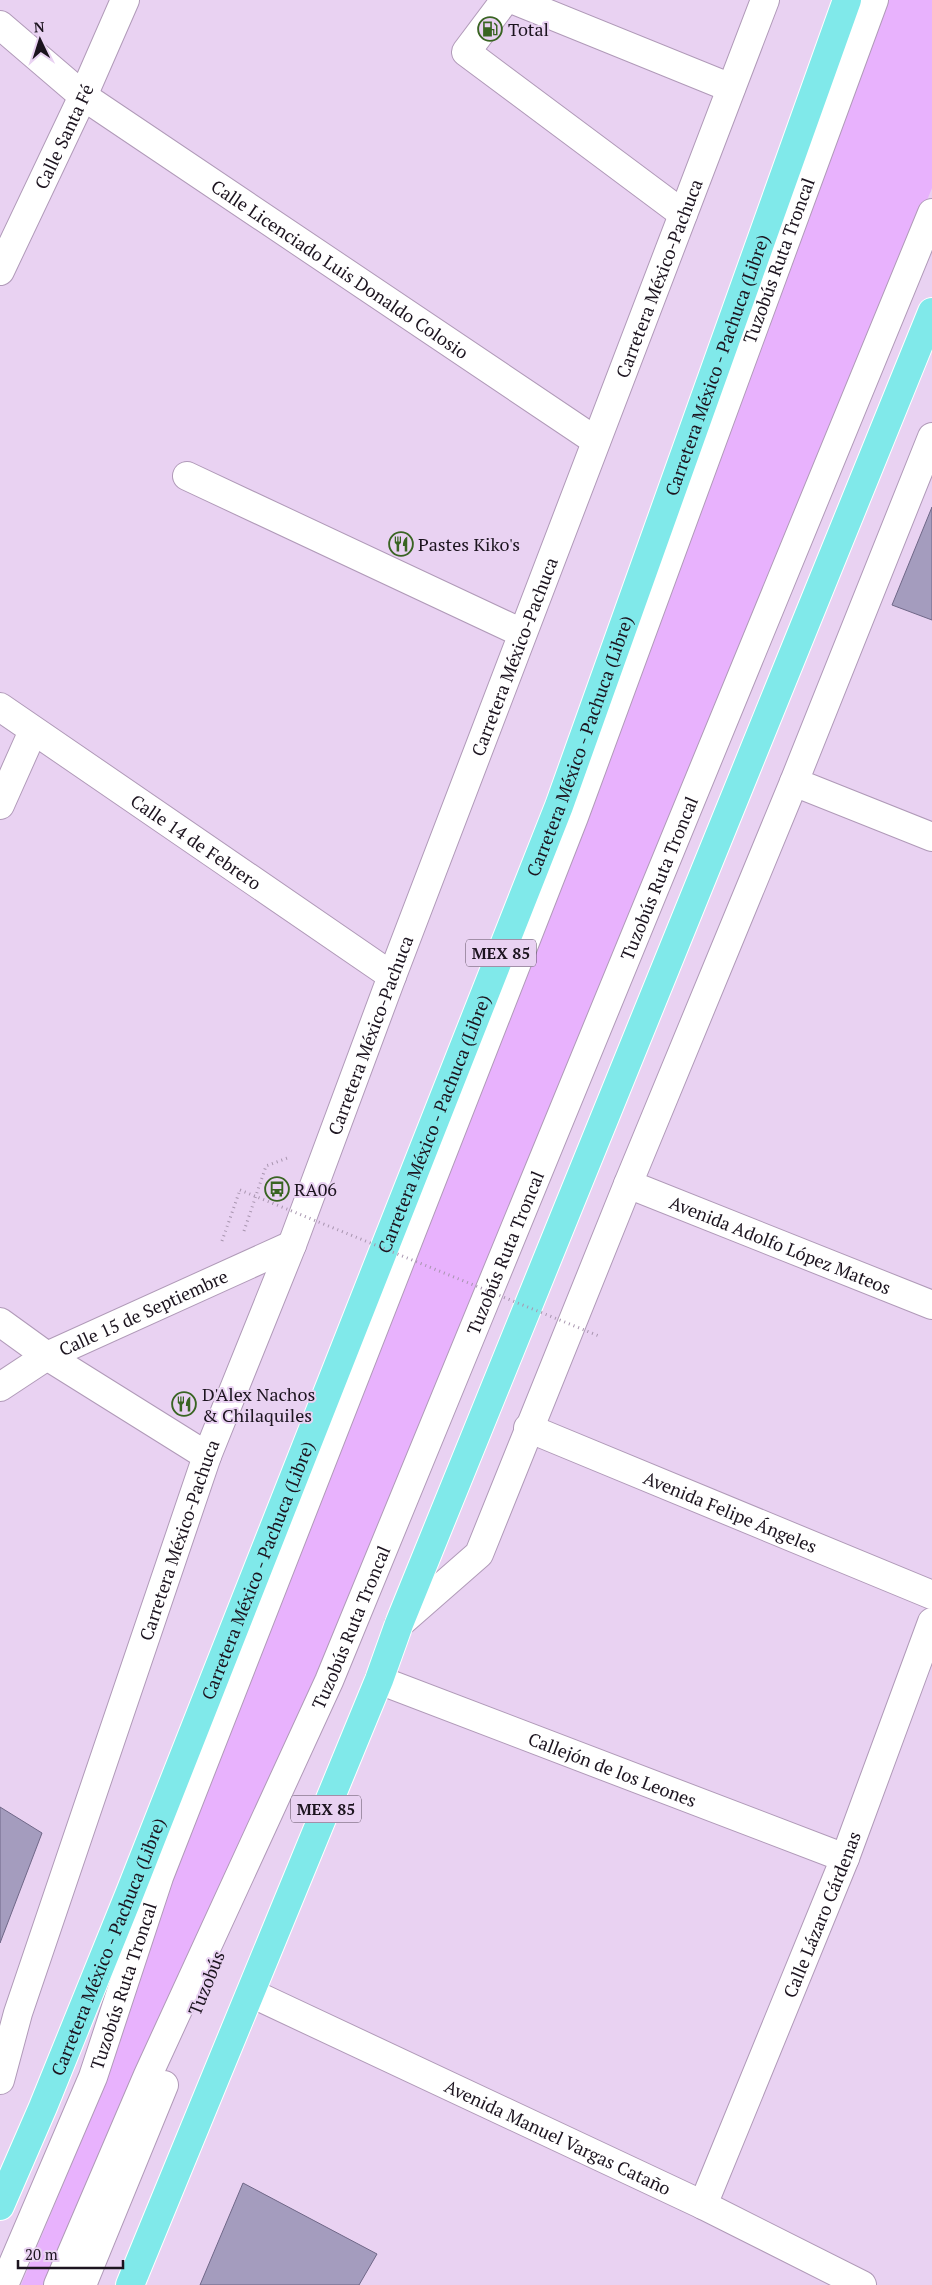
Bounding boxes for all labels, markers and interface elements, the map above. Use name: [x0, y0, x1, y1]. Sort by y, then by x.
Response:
north arrow: [15, 15, 65, 65]
fuel station icon: Total: [477, 16, 503, 42]
text: N: [33, 17, 45, 36]
place label: Total: [508, 17, 549, 41]
street label: Calle Santa Fé: [29, 80, 99, 193]
street label: Calle Licenciado Luis Donaldo Colosio: [207, 174, 473, 364]
street label: Tuzobús Ruta Troncal: [737, 174, 820, 347]
street label: Carretera México-Pachuca: [610, 175, 708, 381]
street label: Carretera México - Pachuca (Libre): [659, 231, 774, 499]
restaurant icon: Pastes Kiko's: [388, 531, 414, 557]
place label: Pastes Kiko's: [418, 532, 520, 556]
street label: Carretera México-Pachuca: [465, 554, 563, 759]
street label: Carretera México - Pachuca (Libre): [520, 612, 638, 880]
street label: Calle 14 de Febrero: [126, 788, 266, 895]
street label: Tuzobús Ruta Troncal: [614, 793, 703, 964]
street label: Carretera México-Pachuca: [322, 932, 418, 1138]
road number: MEX 85: [466, 940, 536, 966]
street label: Carretera México - Pachuca (Libre): [372, 991, 495, 1257]
street label: Tuzobús Ruta Troncal: [461, 1167, 549, 1338]
bus stop icon: RA06: [264, 1176, 290, 1202]
place label: RA06: [294, 1177, 337, 1201]
street label: Avenida Adolfo López Mateos: [666, 1190, 895, 1299]
street label: Calle 15 de Septiembre: [55, 1264, 232, 1361]
place label: D'Alex Nachos & Chilaquiles: [202, 1382, 315, 1427]
restaurant icon: D'Alex Nachos & Chilaquiles: [171, 1391, 197, 1417]
street label: Carretera México-Pachuca: [133, 1436, 224, 1644]
street label: Carretera México - Pachuca (Libre): [195, 1437, 319, 1703]
street label: Avenida Felipe Ángeles: [640, 1465, 821, 1558]
street label: Tuzobús Ruta Troncal: [306, 1542, 395, 1713]
street label: Callejón de los Leones: [525, 1726, 700, 1812]
road number: MEX 85: [291, 1796, 361, 1822]
street label: Carretera México - Pachuca (Libre): [45, 1814, 170, 2079]
street label: Calle Lázaro Cárdenas: [777, 1828, 866, 2001]
street label: Tuzobús Ruta Troncal: [84, 1899, 162, 2073]
street label: Tuzobús: [182, 1947, 230, 2019]
street label: Avenida Manuel Vargas Cataño: [441, 2074, 675, 2200]
scale bar: [18, 2238, 122, 2270]
text: 20 m: [25, 2244, 58, 2264]

